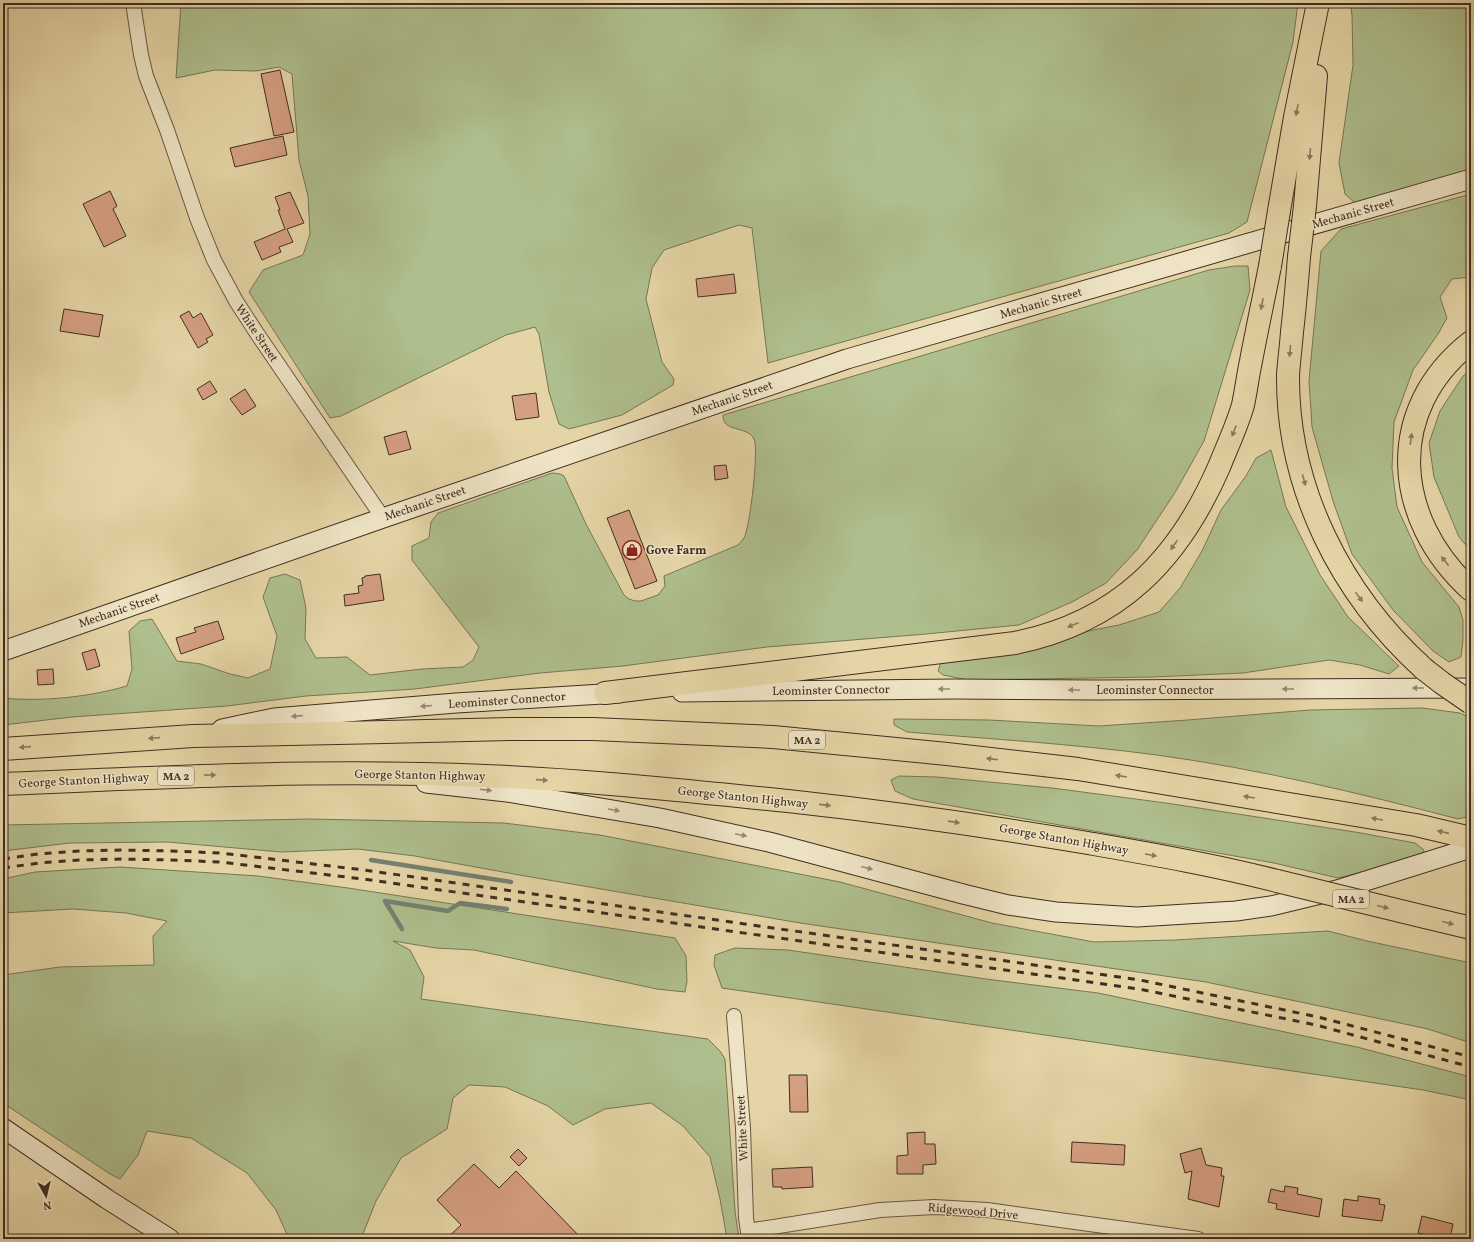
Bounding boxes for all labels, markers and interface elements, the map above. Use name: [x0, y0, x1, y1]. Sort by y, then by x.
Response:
one-way arrow: [1294, 104, 1300, 116]
one-way arrow: [1306, 147, 1313, 160]
street label: Mechanic Street: [1310, 195, 1396, 233]
street label: Mechanic Street: [998, 285, 1084, 323]
one-way arrow: [1259, 298, 1265, 310]
street label: White Street: [231, 302, 281, 366]
one-way arrow: [1287, 345, 1293, 357]
street label: Mechanic Street: [690, 378, 775, 420]
one-way arrow: [1230, 425, 1236, 437]
one-way arrow: [1408, 433, 1414, 445]
one-way arrow: [1301, 474, 1307, 486]
street label: Mechanic Street: [383, 483, 468, 525]
shop icon: Gove Farm: [621, 539, 643, 561]
one-way arrow: [1169, 540, 1178, 551]
place label: Gove Farm: [646, 543, 707, 559]
one-way arrow: [1440, 556, 1449, 567]
street label: Mechanic Street: [77, 590, 162, 632]
one-way arrow: [1355, 591, 1363, 602]
one-way arrow: [1067, 623, 1079, 629]
street label: Leominster Connector: [772, 682, 890, 700]
street label: Leominster Connector: [1096, 683, 1214, 699]
one-way arrow: [1411, 685, 1424, 691]
one-way arrow: [937, 686, 950, 692]
one-way arrow: [1281, 686, 1294, 692]
one-way arrow: [1067, 687, 1080, 693]
street label: Leominster Connector: [448, 689, 566, 713]
one-way arrow: [420, 702, 432, 709]
one-way arrow: [291, 713, 303, 720]
road number: MA 2: [789, 731, 825, 749]
one-way arrow: [148, 735, 160, 742]
one-way arrow: [19, 744, 31, 751]
one-way arrow: [986, 756, 998, 762]
road number: MA 2: [158, 767, 194, 785]
street label: George Stanton Highway: [354, 767, 486, 785]
street label: George Stanton Highway: [18, 770, 150, 792]
one-way arrow: [204, 772, 217, 778]
one-way arrow: [1115, 773, 1127, 779]
one-way arrow: [536, 776, 548, 783]
street label: George Stanton Highway: [677, 783, 809, 813]
one-way arrow: [480, 787, 492, 793]
one-way arrow: [1243, 794, 1255, 800]
one-way arrow: [819, 802, 831, 809]
one-way arrow: [608, 807, 620, 813]
one-way arrow: [1371, 815, 1383, 821]
one-way arrow: [948, 819, 960, 825]
street label: George Stanton Highway: [998, 821, 1130, 859]
one-way arrow: [1437, 828, 1449, 834]
one-way arrow: [735, 833, 748, 839]
one-way arrow: [1145, 852, 1157, 858]
one-way arrow: [861, 865, 873, 871]
road number: MA 2: [1333, 890, 1369, 908]
one-way arrow: [1377, 904, 1389, 910]
one-way arrow: [1442, 920, 1454, 926]
street label: White Street: [733, 1094, 753, 1161]
north arrow: [26, 1176, 66, 1216]
text: N: [42, 1196, 52, 1212]
street label: Ridgewood Drive: [927, 1200, 1019, 1224]

